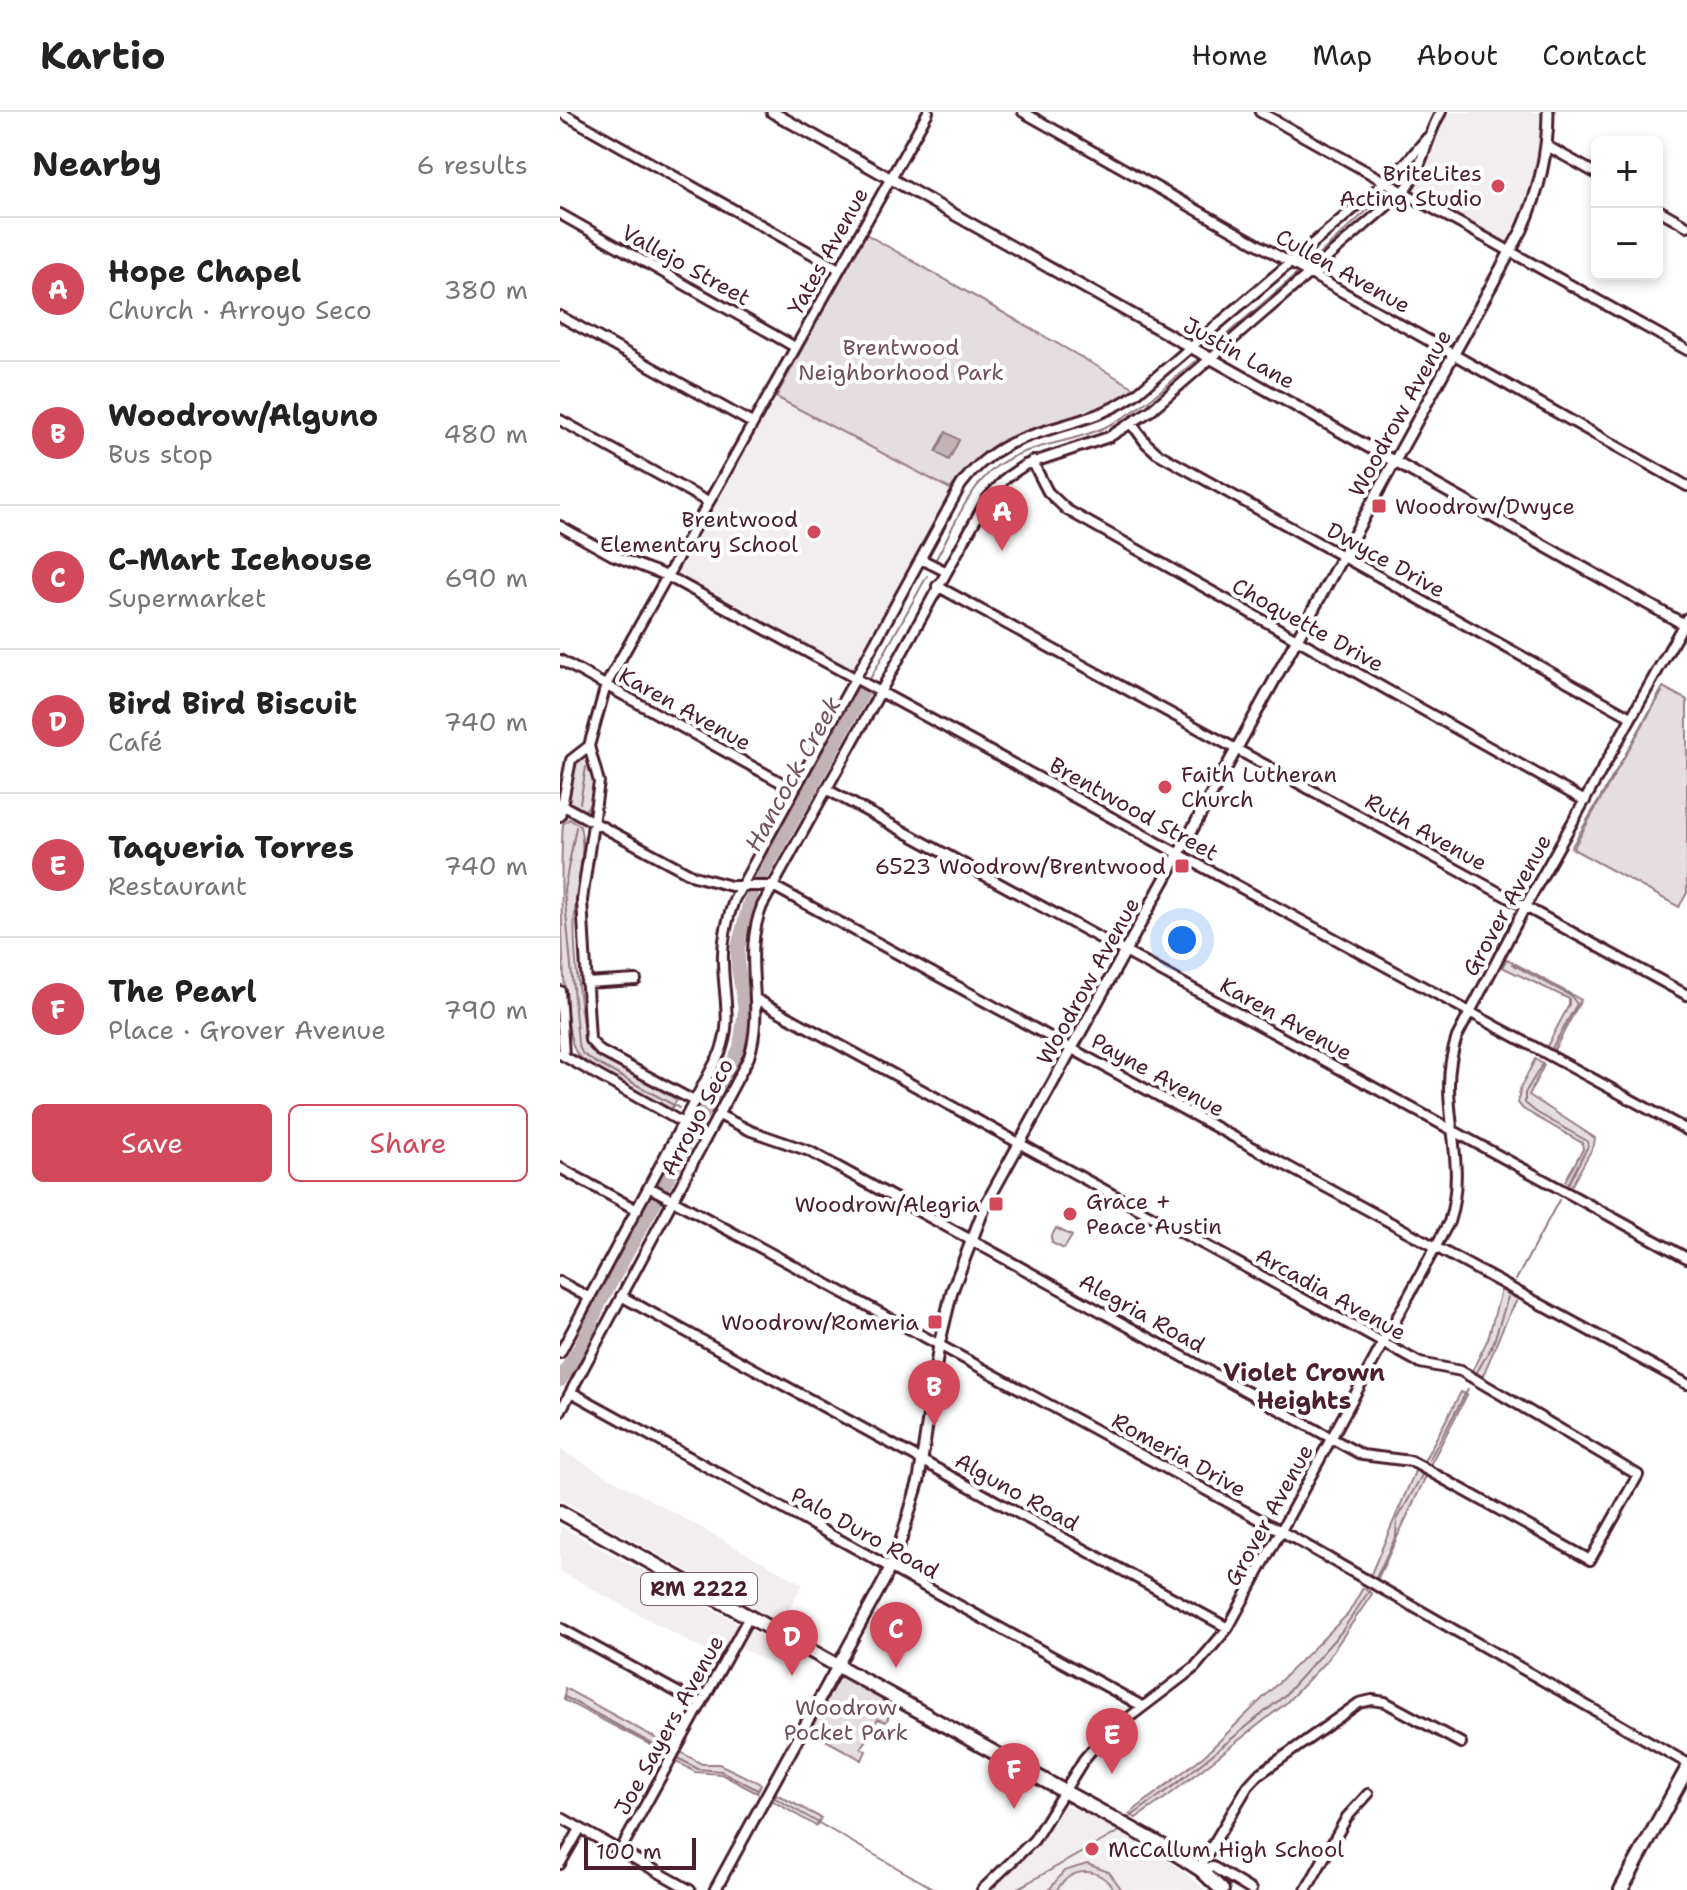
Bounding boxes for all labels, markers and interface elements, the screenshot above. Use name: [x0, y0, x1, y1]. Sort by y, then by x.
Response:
text: Kartio: [40, 30, 166, 81]
text: Home: [1191, 36, 1268, 74]
text: Map: [1312, 36, 1372, 74]
text: About: [1416, 36, 1498, 74]
text: Contact: [1542, 36, 1647, 74]
map controls: [1591, 136, 1663, 280]
button: +: [1591, 136, 1663, 208]
text: Nearby: [32, 141, 162, 187]
text: 6 results: [416, 147, 528, 182]
place label: BriteLites Acting Studio: [1339, 159, 1482, 213]
marker: BriteLites Acting Studio: [1489, 177, 1507, 195]
street label: Yates Avenue: [781, 182, 875, 320]
button: −: [1591, 208, 1663, 280]
street label: Vallejo Street: [616, 218, 756, 312]
street label: Cullen Avenue: [1271, 222, 1415, 320]
text: Hope Chapel: [108, 251, 301, 292]
text: A: [48, 272, 68, 307]
text: 380 m: [443, 272, 528, 307]
text: Church · Arroyo Seco: [108, 292, 372, 327]
street label: Justin Lane: [1178, 310, 1300, 396]
street label: Woodrow Avenue: [1342, 324, 1458, 502]
park label: Brentwood Neighborhood Park: [798, 333, 1004, 387]
text: Woodrow/Alguno: [108, 395, 378, 436]
text: B: [50, 416, 66, 451]
text: 480 m: [443, 416, 528, 451]
text: Bus stop: [108, 436, 213, 471]
pin: A: [976, 485, 1028, 551]
place label: Woodrow/Dwyce: [1395, 492, 1575, 521]
marker: Woodrow/Dwyce: [1370, 497, 1388, 515]
place label: Brentwood Elementary School: [600, 505, 798, 559]
street label: Dwyce Drive: [1322, 516, 1450, 604]
marker: Brentwood Elementary School: [805, 523, 823, 541]
text: C-Mart Icehouse: [108, 539, 372, 580]
text: C: [50, 560, 66, 595]
text: 690 m: [445, 560, 528, 595]
street label: Choquette Drive: [1227, 571, 1389, 679]
text: Supermarket: [108, 580, 266, 615]
street label: Karen Avenue: [614, 661, 756, 757]
text: Bird Bird Biscuit: [108, 683, 357, 724]
water label: Hancock Creek: [737, 691, 849, 857]
text: D: [49, 704, 67, 739]
text: 740 m: [443, 704, 528, 739]
text: Café: [108, 724, 163, 759]
street label: Brentwood Street: [1044, 751, 1224, 867]
place label: Faith Lutheran Church: [1181, 760, 1337, 814]
marker: Faith Lutheran Church: [1156, 778, 1174, 796]
street label: Ruth Avenue: [1360, 786, 1492, 878]
text: Taqueria Torres: [108, 827, 354, 868]
street label: Grover Avenue: [1456, 829, 1558, 981]
text: E: [49, 848, 67, 883]
text: 740 m: [443, 848, 528, 883]
place label: 6523 Woodrow/Brentwood: [875, 852, 1166, 881]
marker: 6523 Woodrow/Brentwood: [1173, 857, 1191, 875]
text: Restaurant: [108, 868, 247, 903]
street label: Woodrow Avenue: [1030, 892, 1146, 1070]
your location: [1162, 920, 1202, 960]
text: The Pearl: [108, 971, 257, 1012]
street label: Karen Avenue: [1215, 971, 1357, 1067]
text: F: [50, 992, 66, 1027]
text: 790 m: [443, 992, 528, 1027]
text: Place · Grover Avenue: [108, 1012, 386, 1047]
street label: Payne Avenue: [1086, 1026, 1230, 1124]
street label: Arroyo Seco: [654, 1053, 740, 1181]
button: Save: [32, 1104, 272, 1182]
button: Share: [288, 1104, 528, 1182]
place label: Grace + Peace Austin: [1086, 1187, 1222, 1241]
place label: Woodrow/Alegria: [794, 1190, 980, 1219]
marker: Woodrow/Alegria: [987, 1195, 1005, 1213]
marker: Grace + Peace Austin: [1061, 1205, 1079, 1223]
street label: Arcadia Avenue: [1251, 1241, 1411, 1347]
street label: Alegria Road: [1074, 1266, 1210, 1360]
place label: Woodrow/Romeria: [721, 1308, 919, 1337]
marker: Woodrow/Romeria: [926, 1313, 944, 1331]
district label: Violet Crown Heights: [1223, 1357, 1385, 1417]
pin: B: [908, 1360, 960, 1426]
street label: Romeria Drive: [1107, 1406, 1251, 1504]
street label: Grover Avenue: [1218, 1439, 1320, 1591]
street label: Alguno Road: [950, 1446, 1084, 1538]
street label: Palo Duro Road: [786, 1480, 944, 1586]
road number: RM 2222: [641, 1573, 757, 1605]
pin: C: [870, 1602, 922, 1668]
pin: D: [766, 1610, 818, 1676]
street label: Joe Sayers Avenue: [607, 1630, 731, 1820]
park label: Woodrow Pocket Park: [784, 1693, 908, 1747]
pin: E: [1086, 1708, 1138, 1774]
pin: F: [988, 1743, 1040, 1809]
scale bar: [584, 1834, 696, 1870]
place label: McCallum High School: [1108, 1835, 1344, 1864]
text: 100 m: [596, 1837, 662, 1866]
marker: McCallum High School: [1083, 1840, 1101, 1858]

